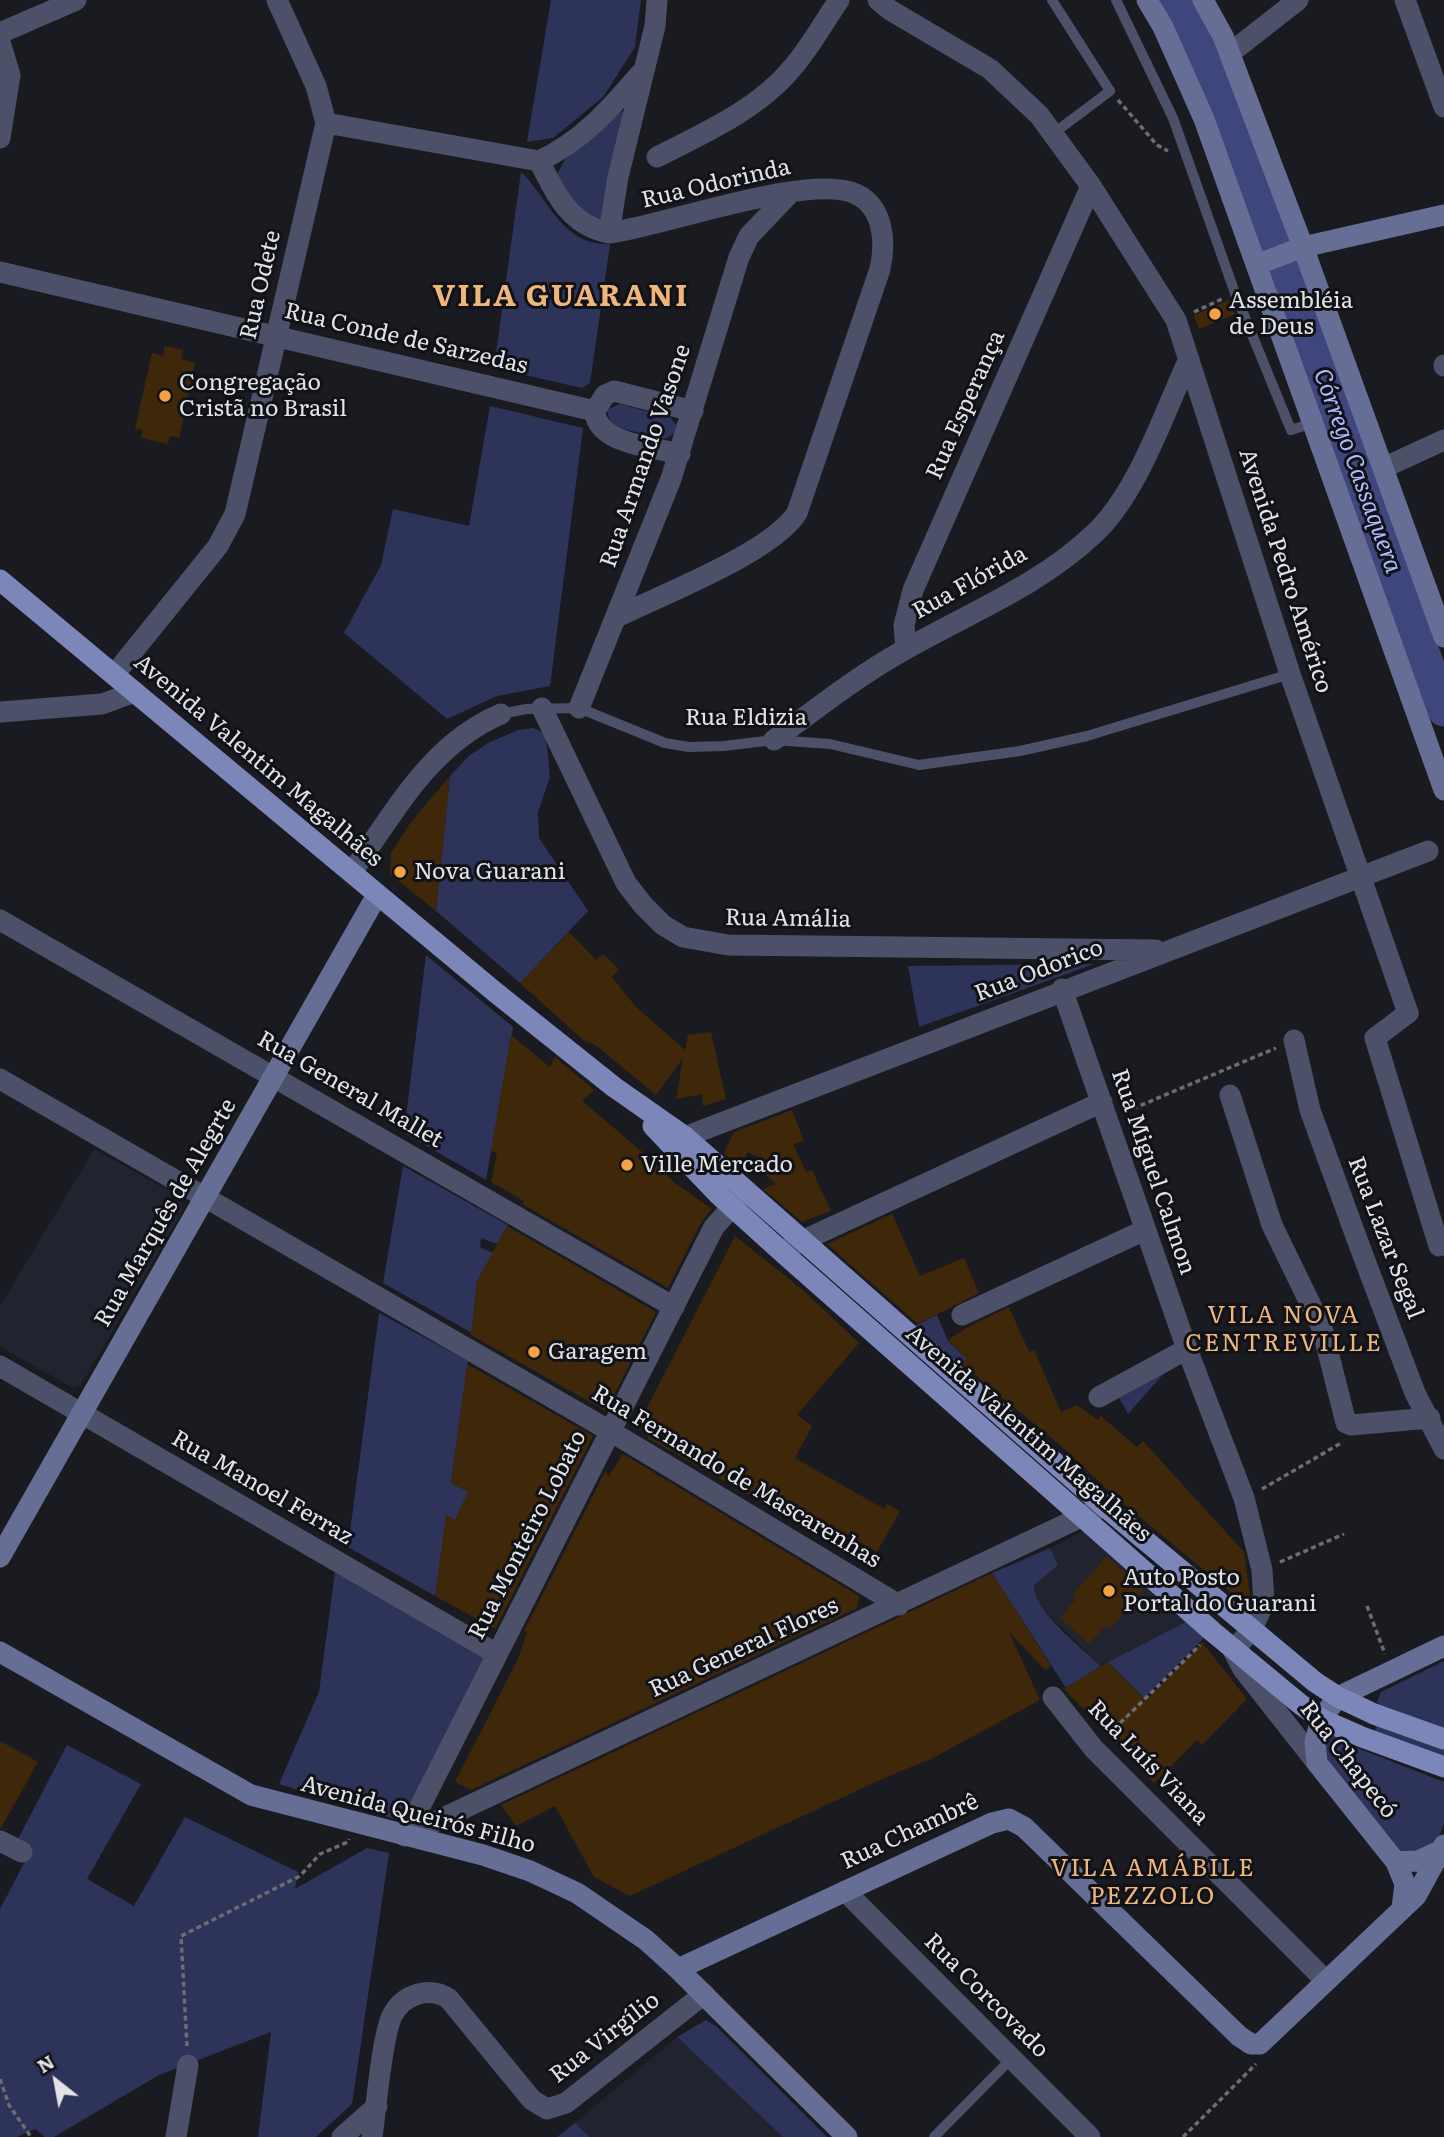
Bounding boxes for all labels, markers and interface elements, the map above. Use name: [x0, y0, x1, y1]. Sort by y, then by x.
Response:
street label: Rua Odorinda: [639, 153, 793, 215]
street label: Rua Odete: [235, 228, 287, 342]
district label: VILA GUARANI: [434, 279, 688, 315]
place label: Assembléia de Deus: [1229, 287, 1353, 341]
street label: Rua Conde de Sarzedas: [282, 298, 530, 380]
marker: Assembléia de Deus: [1207, 306, 1223, 322]
street label: Rua Esperança: [921, 326, 1011, 484]
street label: Rua Armando Vasone: [595, 341, 697, 571]
water label: Córrego Cassaquera: [1307, 365, 1407, 577]
place label: Congregação Cristã no Brasil: [179, 369, 347, 423]
marker: Congregação Cristã no Brasil: [157, 388, 173, 404]
street label: Avenida Pedro Américo: [1232, 445, 1338, 697]
street label: Rua Flórida: [908, 540, 1032, 626]
street label: Avenida Valentim Magalhães: [128, 649, 388, 873]
street label: Rua Eldizia: [685, 704, 807, 732]
place label: Nova Guarani: [414, 858, 565, 886]
marker: Nova Guarani: [392, 864, 408, 880]
street label: Rua Amália: [725, 904, 851, 934]
street label: Rua Odorico: [971, 934, 1107, 1008]
street label: Rua General Mallet: [252, 1026, 448, 1154]
street label: Rua Miguel Calmon: [1105, 1066, 1201, 1278]
street label: Rua Marquês de Alegrte: [89, 1094, 243, 1332]
place label: Ville Mercado: [641, 1151, 793, 1179]
street label: Rua Lazar Segal: [1341, 1153, 1429, 1323]
marker: Ville Mercado: [619, 1157, 635, 1173]
district label: VILA NOVA CENTREVILLE: [1187, 1302, 1381, 1358]
street label: Avenida Valentim Magalhães: [900, 1320, 1156, 1548]
place label: Garagem: [548, 1338, 647, 1366]
marker: Garagem: [526, 1344, 542, 1360]
street label: Rua Fernando de Mascarenhas: [587, 1380, 885, 1574]
street label: Rua Manoel Ferraz: [166, 1425, 358, 1551]
street label: Rua Monteiro Lobato: [463, 1426, 593, 1644]
place label: Auto Posto Portal do Guarani: [1123, 1564, 1317, 1618]
marker: Auto Posto Portal do Guarani: [1101, 1583, 1117, 1599]
street label: Rua General Flores: [645, 1592, 843, 1704]
street label: Rua Luís Viana: [1082, 1695, 1214, 1831]
street label: Rua Chapecó: [1294, 1696, 1402, 1824]
street label: Avenida Queirós Filho: [298, 1770, 538, 1860]
street label: Rua Chambrê: [837, 1788, 983, 1876]
district label: VILA AMÁBILE PEZZOLO: [1052, 1855, 1254, 1911]
street label: Rua Corcovado: [918, 1928, 1054, 2064]
street label: Rua Virgílio: [545, 1987, 665, 2089]
north arrow: [21, 2046, 91, 2116]
text: N: [31, 2047, 59, 2079]

